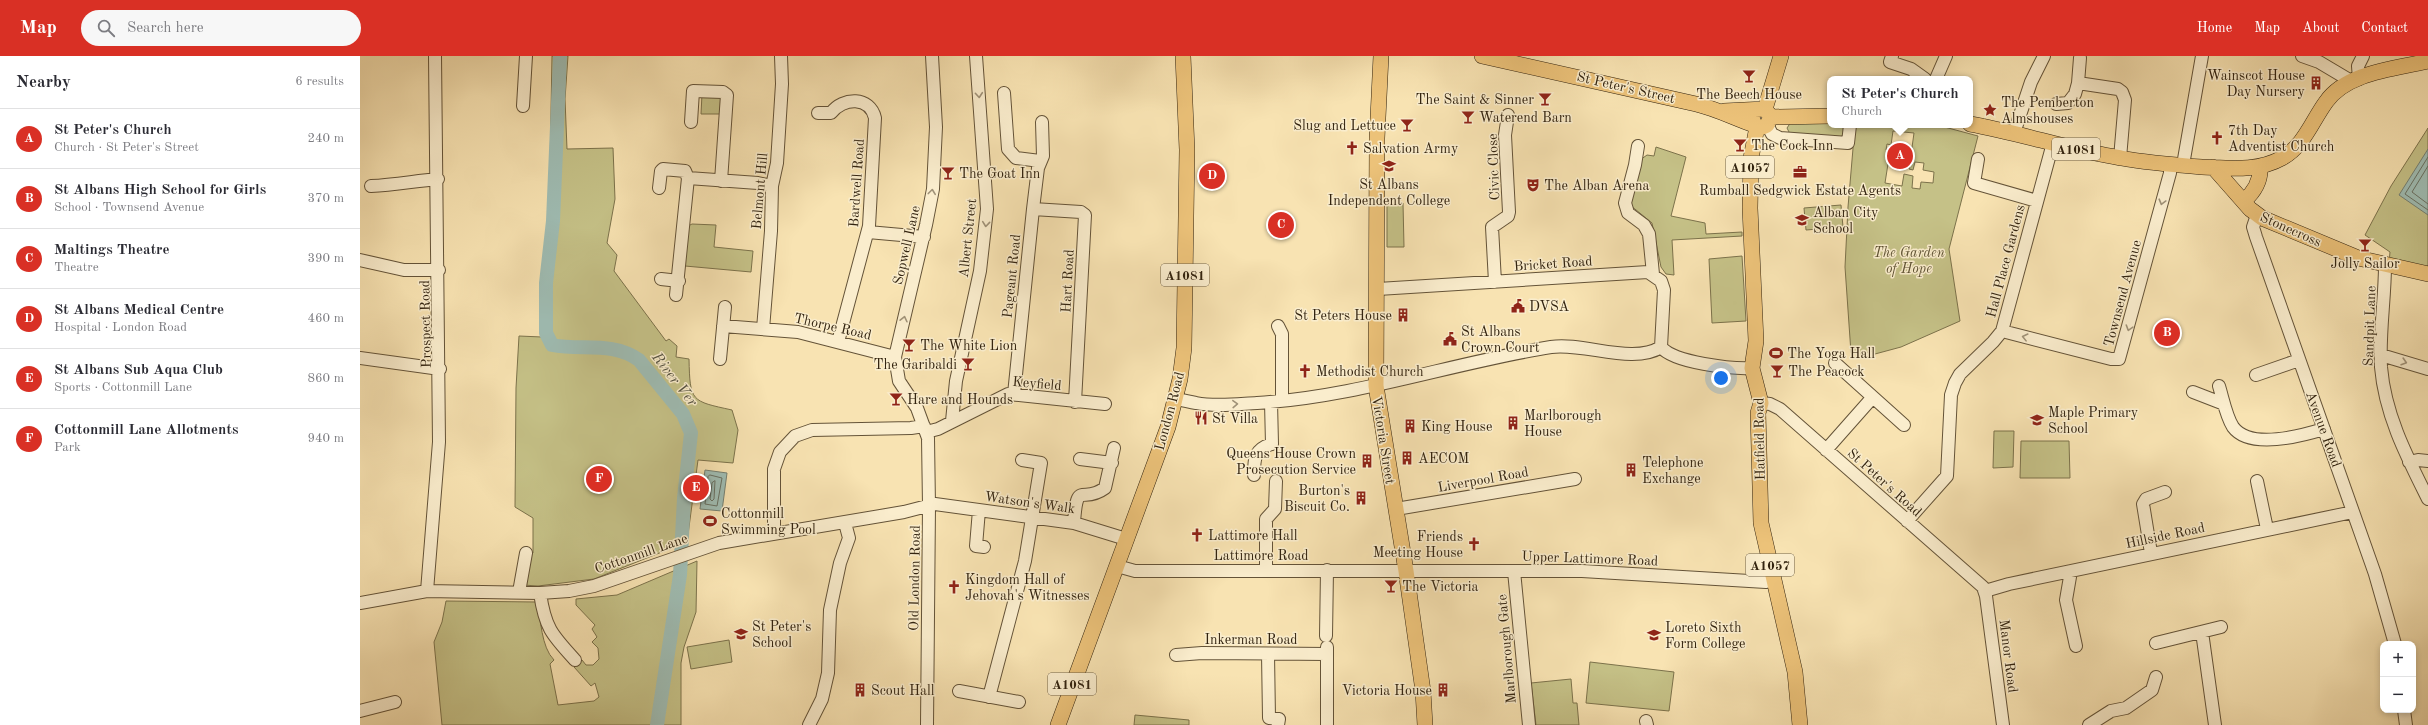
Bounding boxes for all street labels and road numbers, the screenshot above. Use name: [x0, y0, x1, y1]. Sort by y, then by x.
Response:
street label: St Peter's Street: [1575, 70, 1676, 106]
street label: Civic Close: [1486, 133, 1502, 201]
street label: Bardwell Road: [847, 138, 867, 228]
road number: A1081: [2052, 138, 2100, 160]
street label: Belmont Hill: [750, 152, 770, 230]
road number: A1057: [1726, 156, 1774, 178]
street label: Albert Street: [957, 198, 979, 278]
street label: Hall Place Gardens: [1984, 203, 2028, 319]
street label: Sopwell Lane: [891, 204, 923, 286]
street label: Stonecross: [2258, 210, 2323, 250]
street label: Pageant Road: [1001, 233, 1023, 319]
street label: Townsend Avenue: [2102, 238, 2144, 348]
street label: Hart Road: [1059, 249, 1077, 313]
street label: Bricket Road: [1513, 254, 1593, 274]
road number: A1081: [1161, 264, 1209, 286]
street label: Prospect Road: [418, 280, 434, 368]
street label: Sandpit Lane: [2362, 286, 2378, 367]
street label: Thorpe Road: [793, 311, 873, 343]
street label: London Road: [1153, 370, 1187, 452]
street label: Keyfield: [1012, 375, 1062, 393]
street label: Avenue Road: [2303, 390, 2343, 469]
street label: Victoria Street: [1369, 395, 1397, 485]
street label: Hatfield Road: [1752, 397, 1768, 481]
street label: St Peter's Road: [1845, 446, 1924, 520]
street label: Liverpool Road: [1437, 465, 1530, 495]
street label: Watson's Walk: [984, 490, 1076, 516]
street label: Hillside Road: [2124, 521, 2206, 551]
street label: Old London Road: [907, 525, 923, 631]
street label: Cottonmill Lane: [593, 531, 690, 576]
street label: Lattimore Road: [1213, 549, 1309, 563]
street label: Upper Lattimore Road: [1521, 550, 1659, 568]
road number: A1057: [1746, 554, 1794, 576]
street label: Marlborough Gate: [1495, 594, 1519, 704]
street label: Manor Road: [1997, 619, 2019, 694]
street label: Inkerman Road: [1204, 633, 1298, 647]
road number: A1081: [1048, 673, 1096, 695]

